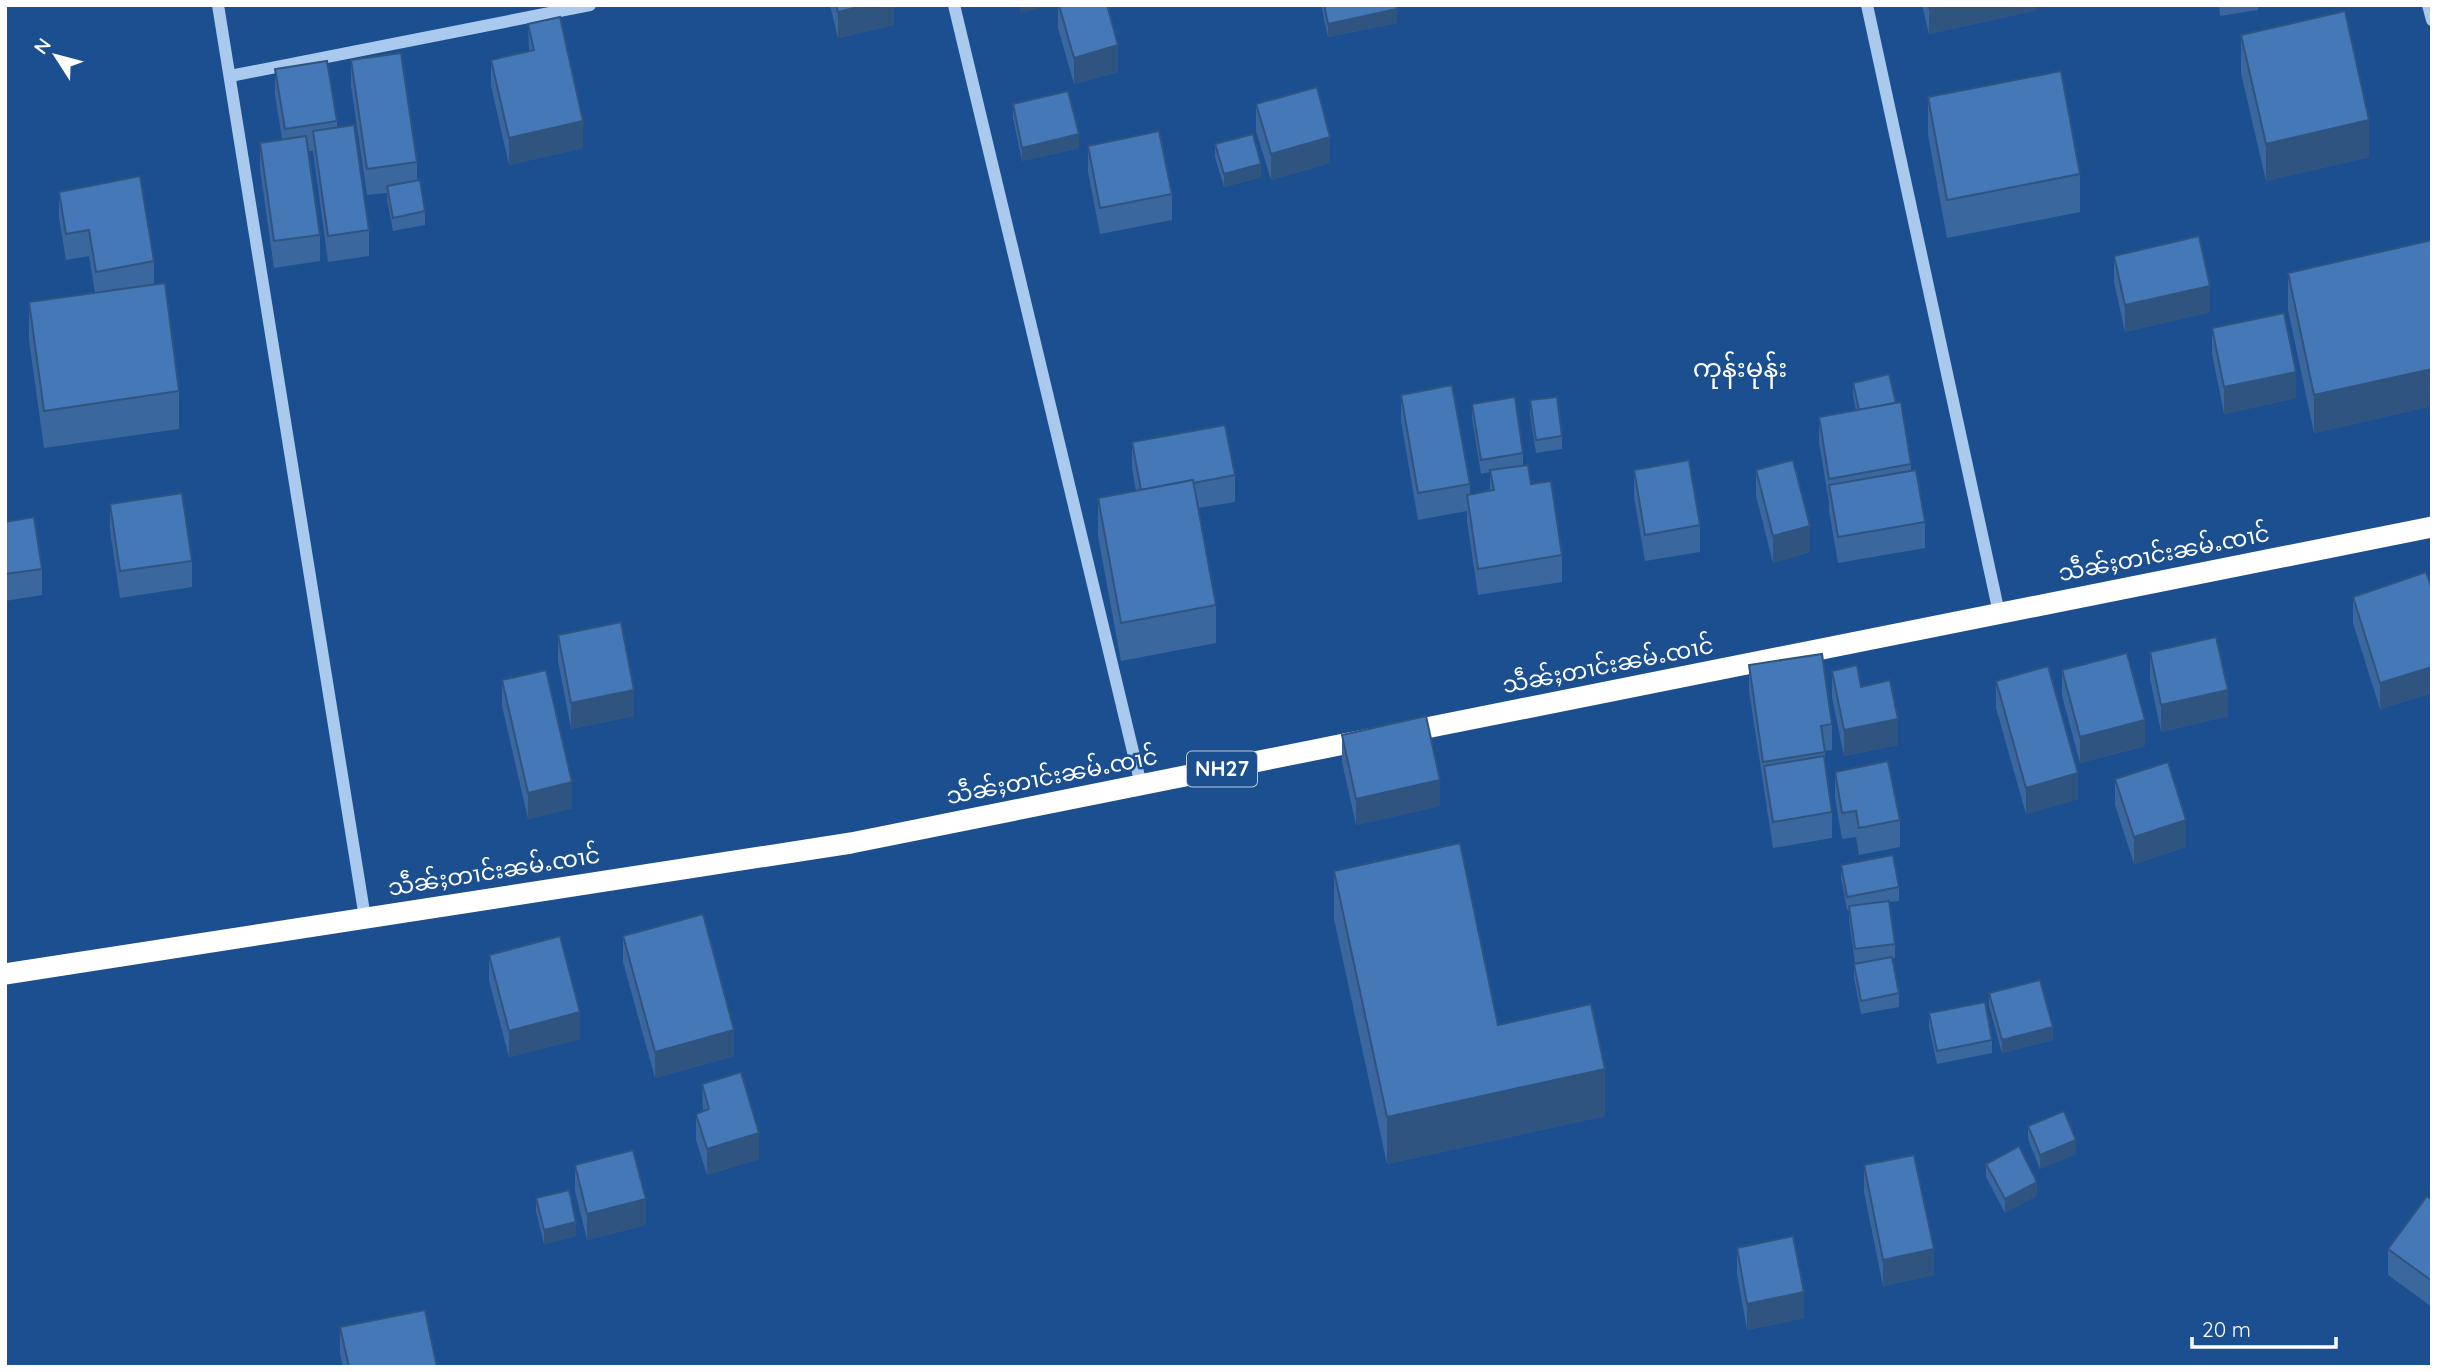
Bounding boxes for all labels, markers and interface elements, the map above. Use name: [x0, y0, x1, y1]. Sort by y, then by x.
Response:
north arrow: [21, 21, 91, 91]
text: N: [28, 33, 56, 59]
district label: ကုန်းမုန်း: [1693, 351, 1787, 389]
street label: သဵၼ်ႈတၢင်းၼမ်ႉၸၢင်: [2056, 517, 2272, 587]
street label: သဵၼ်ႈတၢင်းၼမ်ႉၸၢင်: [1500, 629, 1716, 699]
street label: သဵၼ်ႈတၢင်းၼမ်ႉၸၢင်: [944, 740, 1160, 810]
road number: NH27: [1187, 752, 1257, 786]
street label: သဵၼ်ႈတၢင်းၼမ်ႉၸၢင်: [386, 838, 602, 902]
scale bar: [2192, 1306, 2336, 1350]
text: 20 m: [2202, 1316, 2251, 1342]

